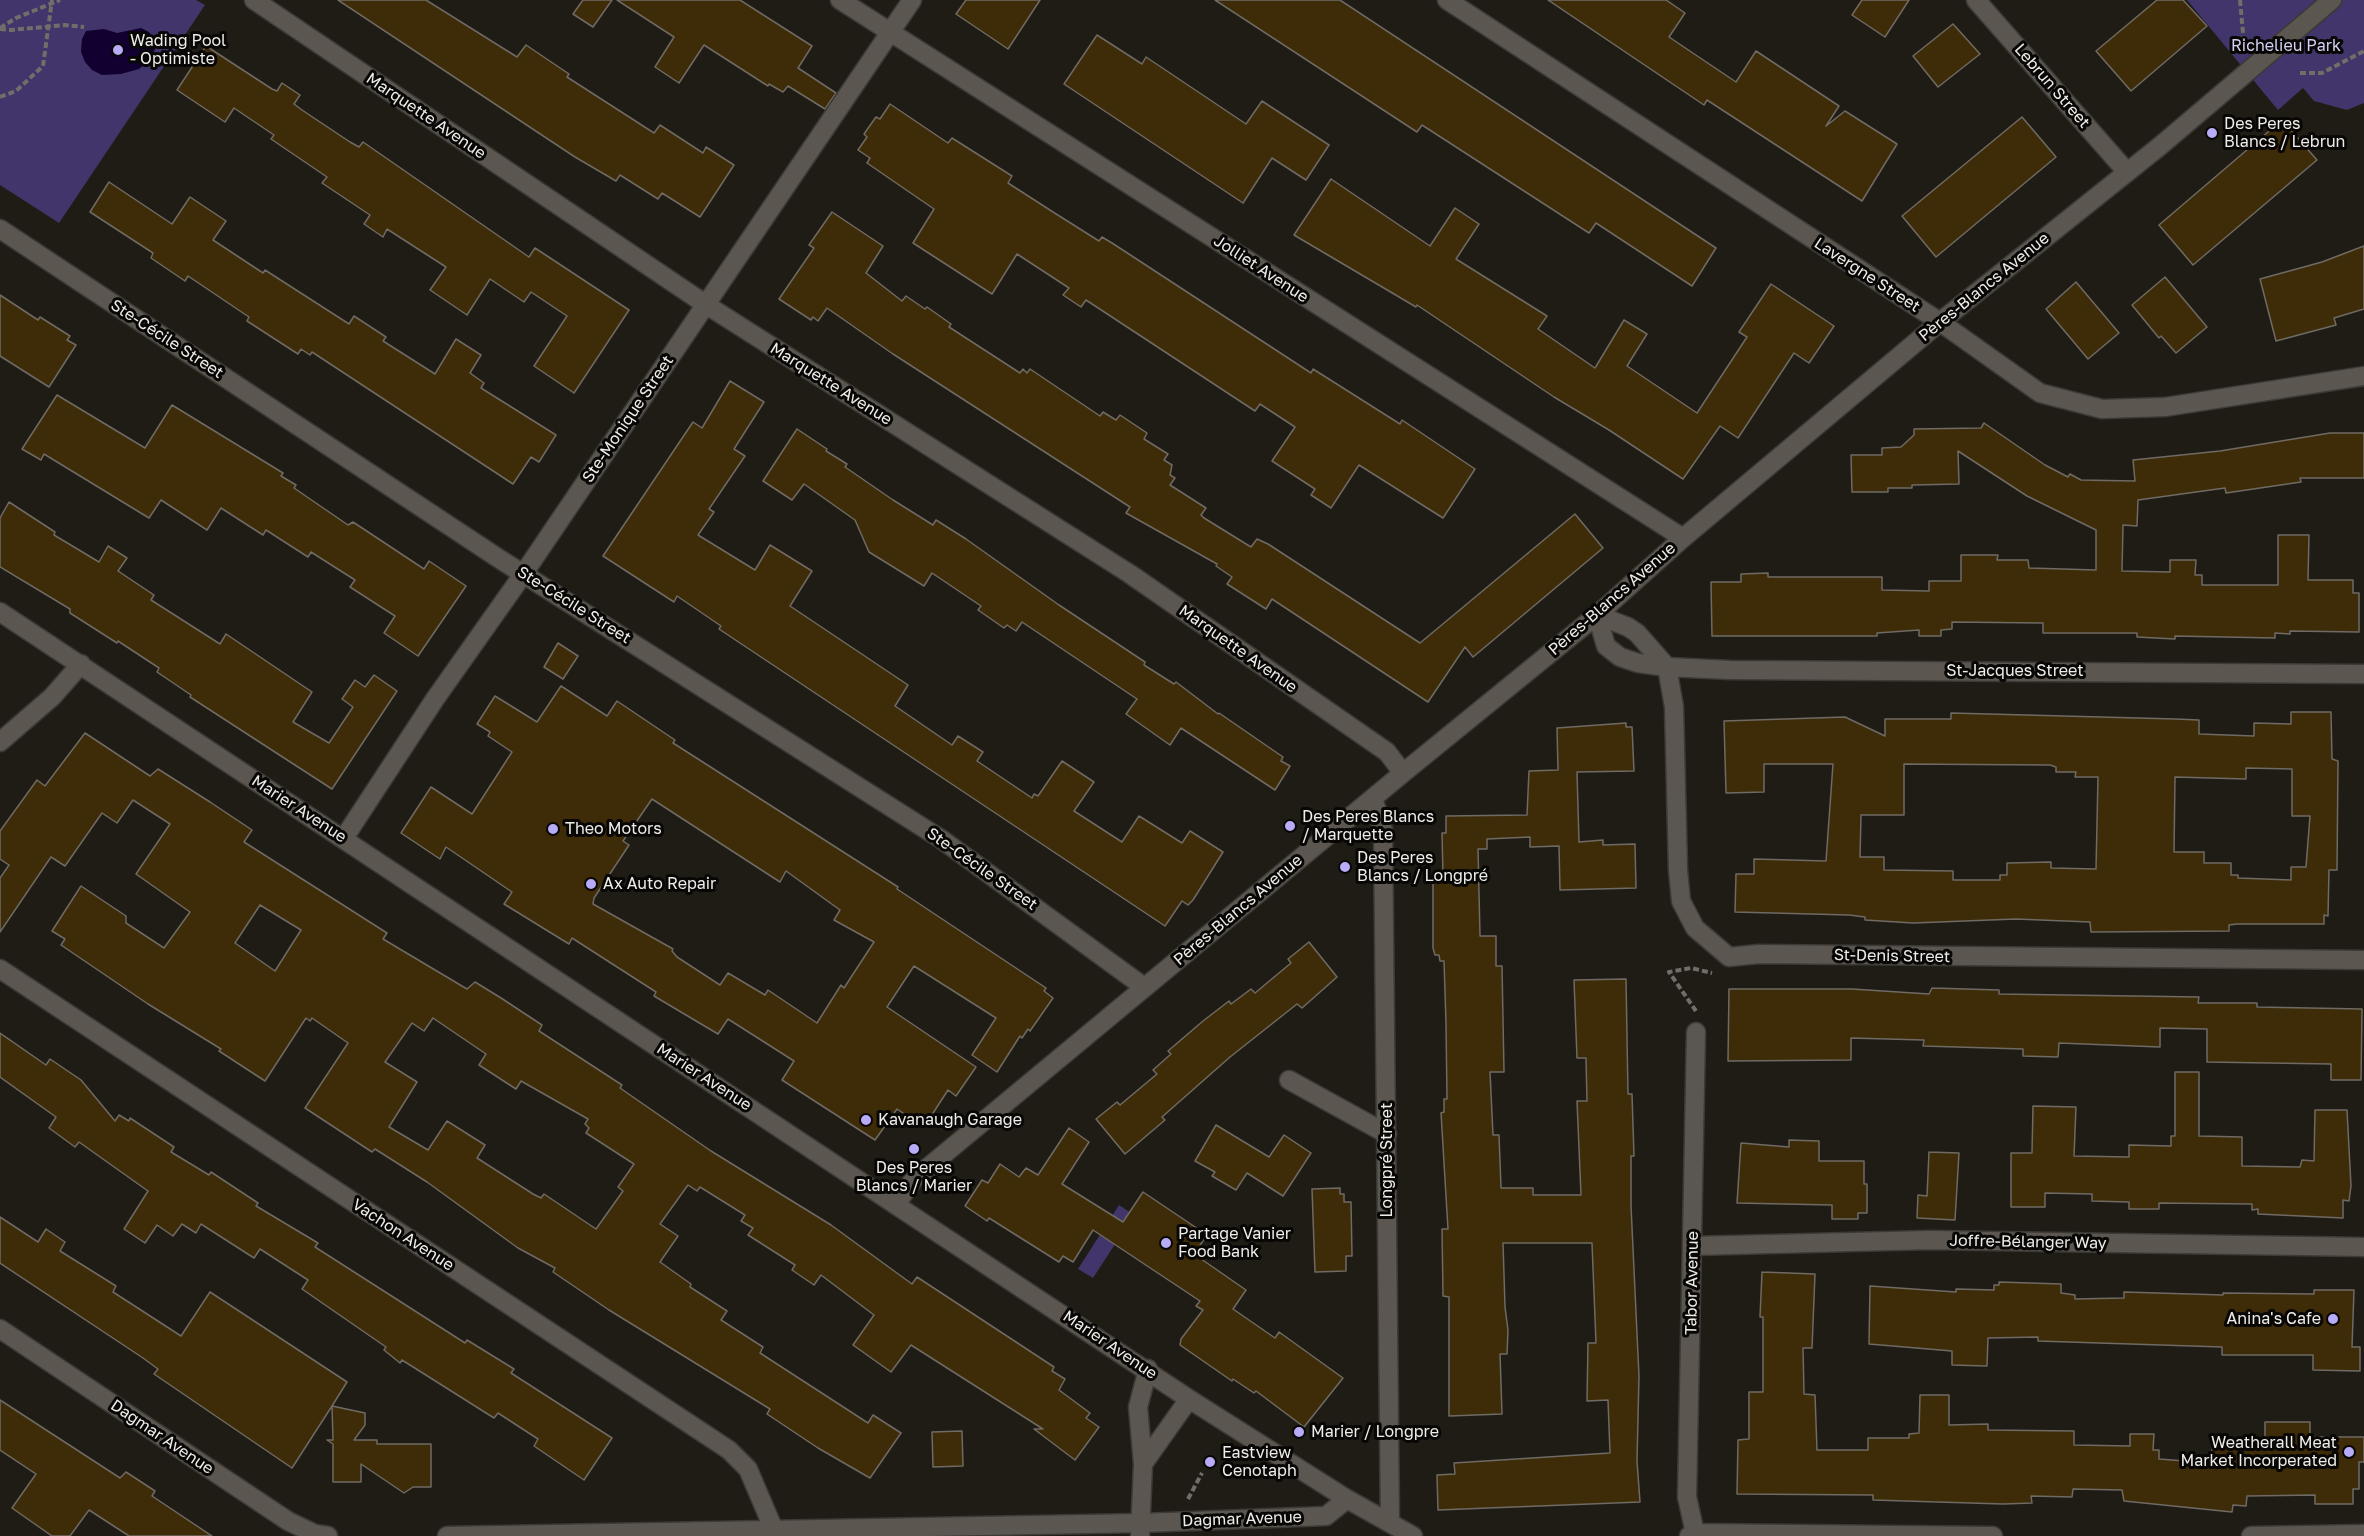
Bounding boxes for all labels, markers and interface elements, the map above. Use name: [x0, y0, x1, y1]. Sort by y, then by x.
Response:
place label: Wading Pool - Optimiste: [130, 31, 226, 69]
park label: Richelieu Park: [2231, 36, 2341, 56]
street label: Lebrun Street: [2010, 40, 2094, 132]
marker: Wading Pool - Optimiste: [111, 43, 125, 57]
street label: Marquette Avenue: [363, 69, 489, 163]
place label: Des Peres Blancs / Lebrun: [2224, 114, 2345, 152]
marker: Des Peres Blancs / Lebrun: [2205, 126, 2219, 140]
street label: Pères-Blancs Avenue: [1915, 229, 2053, 345]
street label: Jolliet Avenue: [1210, 231, 1312, 307]
street label: Lavergne Street: [1810, 234, 1924, 316]
street label: Ste-Cécile Street: [107, 295, 227, 383]
street label: Marquette Avenue: [767, 339, 895, 429]
street label: Ste-Monique Street: [578, 352, 678, 486]
street label: Pères-Blancs Avenue: [1545, 539, 1679, 659]
street label: Ste-Cécile Street: [514, 562, 634, 648]
street label: Marquette Avenue: [1175, 601, 1301, 697]
street label: St-Jacques Street: [1946, 661, 2084, 681]
street label: Marier Avenue: [248, 771, 350, 847]
place label: Des Peres Blancs / Marquette: [1302, 807, 1434, 845]
place label: Theo Motors: [565, 819, 662, 839]
marker: Des Peres Blancs / Marquette: [1283, 819, 1297, 833]
marker: Theo Motors: [546, 822, 560, 836]
street label: Ste-Cécile Street: [923, 824, 1041, 914]
place label: Des Peres Blancs / Longpré: [1357, 848, 1488, 886]
street label: Pères-Blancs Avenue: [1170, 851, 1306, 969]
marker: Des Peres Blancs / Longpré: [1338, 860, 1352, 874]
place label: Ax Auto Repair: [603, 874, 716, 894]
marker: Ax Auto Repair: [584, 877, 598, 891]
street label: St-Denis Street: [1834, 945, 1950, 967]
street label: Marier Avenue: [653, 1039, 755, 1115]
street label: Longpré Street: [1377, 1103, 1397, 1217]
place label: Kavanaugh Garage: [878, 1110, 1022, 1130]
marker: Kavanaugh Garage: [859, 1113, 873, 1127]
marker: Des Peres Blancs / Marier: [907, 1142, 921, 1156]
place label: Des Peres Blancs / Marier: [856, 1158, 972, 1196]
street label: Vachon Avenue: [349, 1195, 457, 1275]
place label: Partage Vanier Food Bank: [1178, 1224, 1291, 1262]
street label: Tabor Avenue: [1681, 1231, 1703, 1335]
street label: Joffre-Bélanger Way: [1949, 1231, 2107, 1253]
marker: Partage Vanier Food Bank: [1159, 1236, 1173, 1250]
street label: Marier Avenue: [1059, 1306, 1161, 1384]
place label: Anina's Cafe: [2227, 1309, 2321, 1329]
marker: Anina's Cafe: [2326, 1312, 2340, 1326]
street label: Dagmar Avenue: [107, 1395, 217, 1479]
place label: Marier / Longpre: [1311, 1422, 1439, 1442]
marker: Marier / Longpre: [1292, 1425, 1306, 1439]
place label: Weatherall Meat Market Incorperated: [2181, 1433, 2337, 1471]
place label: Eastview Cenotaph: [1222, 1443, 1297, 1481]
marker: Weatherall Meat Market Incorperated: [2342, 1445, 2356, 1459]
marker: Eastview Cenotaph: [1203, 1455, 1217, 1469]
street label: Dagmar Avenue: [1182, 1507, 1302, 1531]

